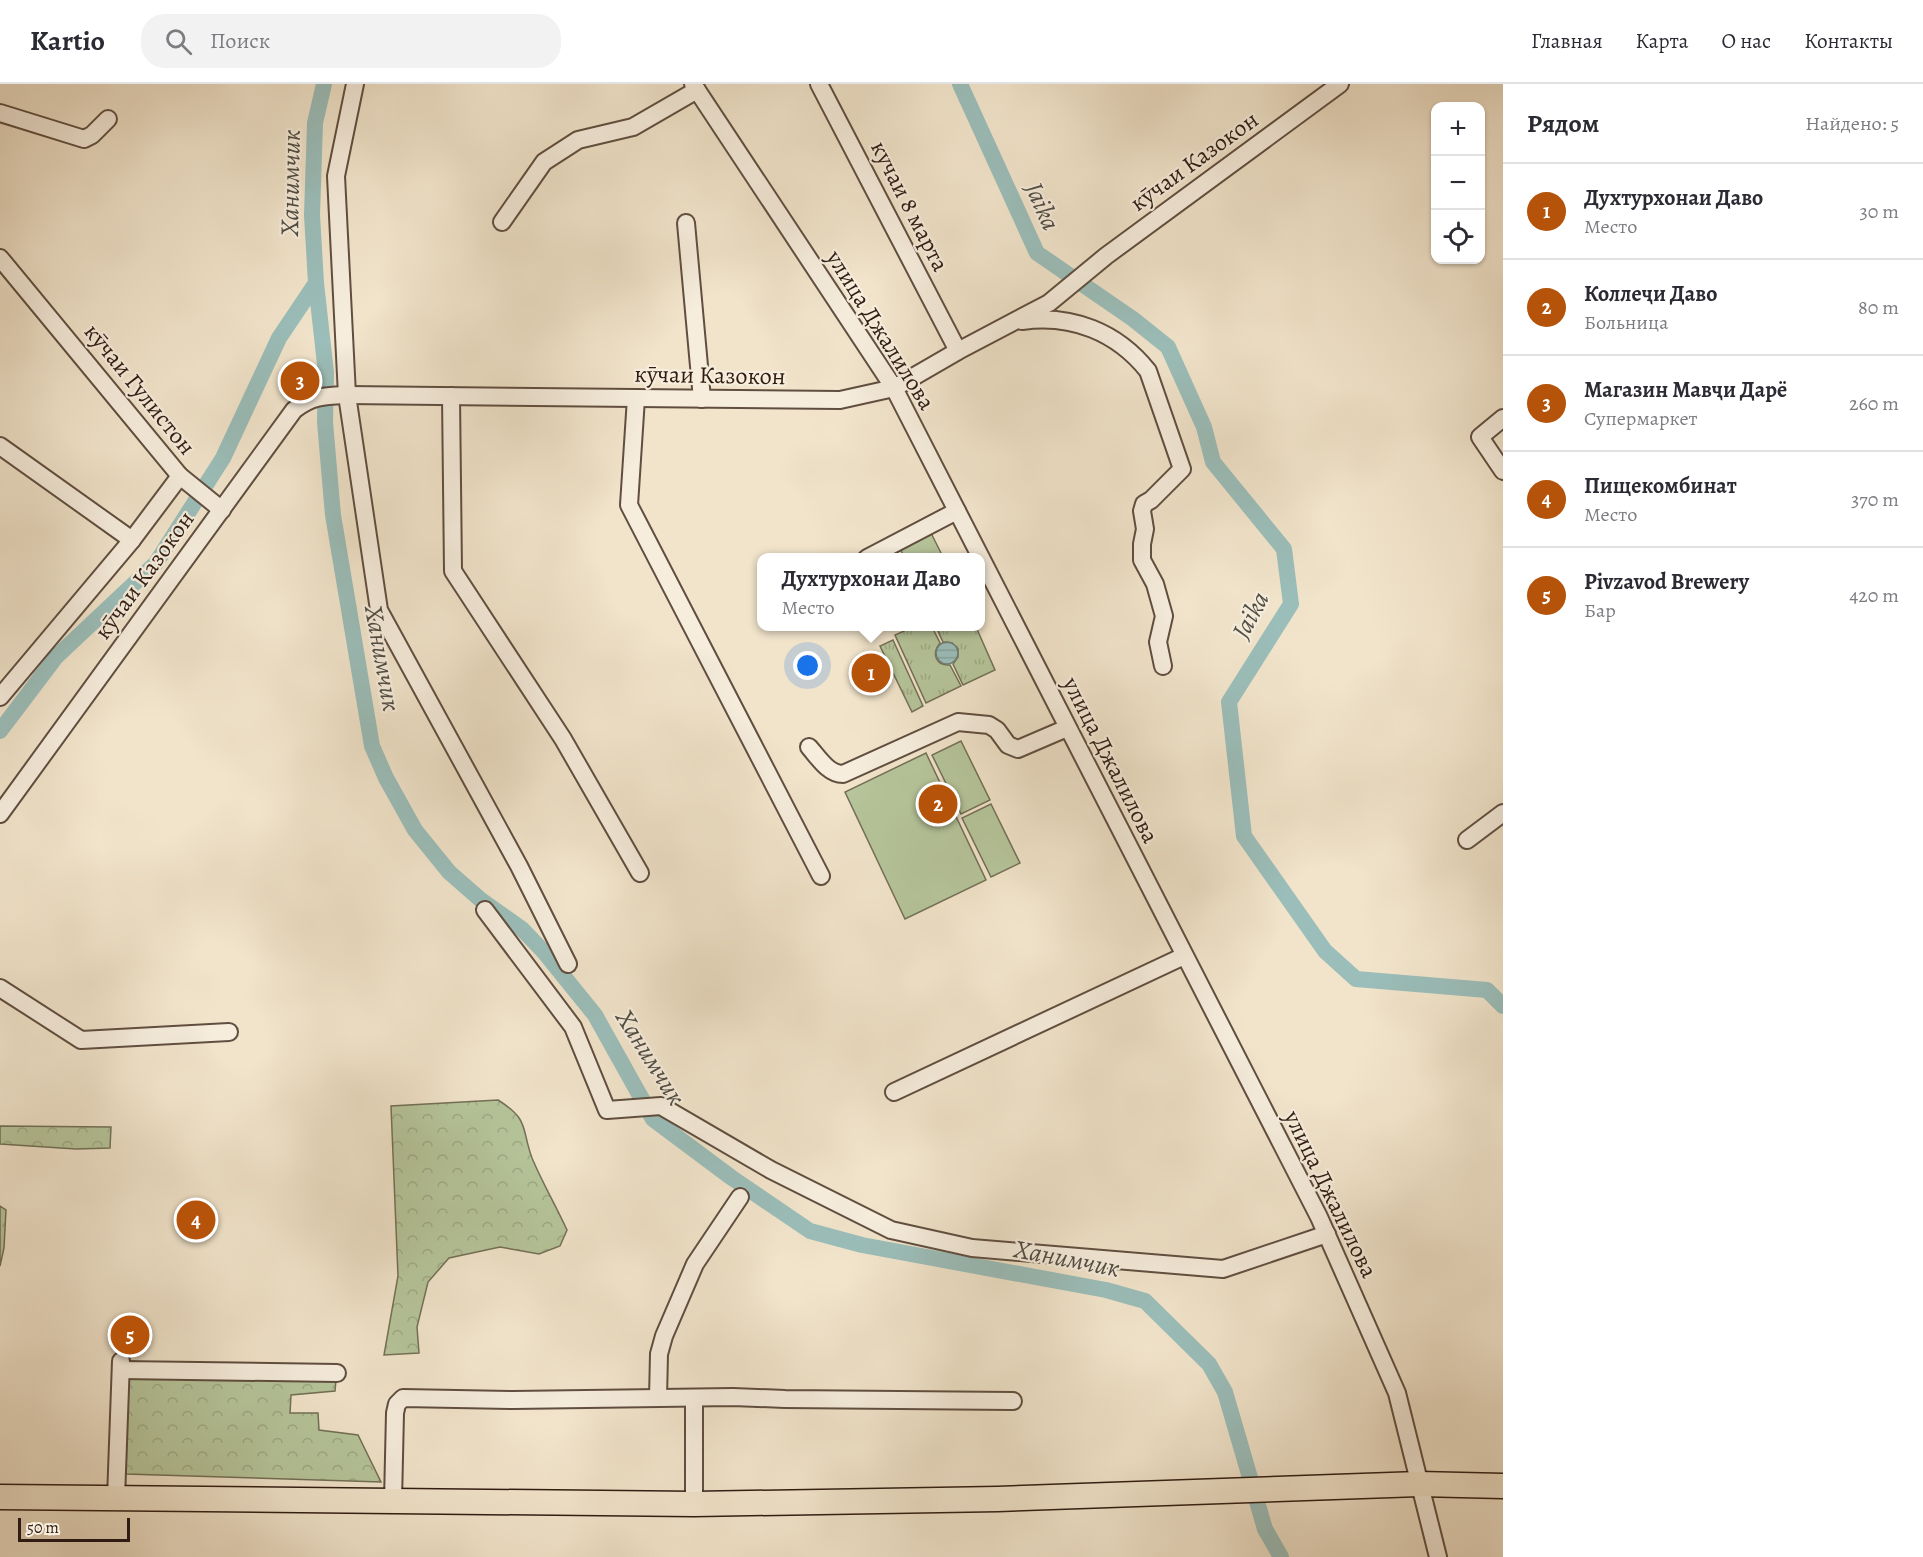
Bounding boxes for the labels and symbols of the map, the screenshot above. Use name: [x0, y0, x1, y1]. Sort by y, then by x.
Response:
street label: кӯчаи Казокон: [1123, 104, 1265, 218]
water label: Ханимчик: [272, 129, 309, 238]
street label: кучаи 8 марта: [863, 135, 957, 277]
water label: Jaika: [1016, 176, 1069, 236]
street label: улица Джалилова: [819, 243, 943, 416]
street label: кӯчаи Гулистон: [77, 317, 203, 461]
pin: 3: [280, 358, 320, 404]
street label: кӯчаи Казокон: [634, 358, 786, 392]
street label: кӯчаи Казокон: [87, 504, 201, 646]
water label: Jaika: [1223, 585, 1277, 646]
water label: Ханимчик: [356, 601, 409, 714]
pin: 1: [852, 650, 890, 696]
your location: [793, 651, 822, 680]
street label: улица Джалилова: [1055, 671, 1167, 849]
pin: 2: [918, 782, 958, 826]
water label: Ханимчик: [607, 1002, 694, 1112]
street label: улица Джалилова: [1276, 1104, 1385, 1283]
pin: 4: [176, 1198, 216, 1242]
water label: Ханимчик: [1010, 1231, 1123, 1286]
pin: 5: [110, 1312, 150, 1358]
scale bar: [18, 1515, 130, 1542]

